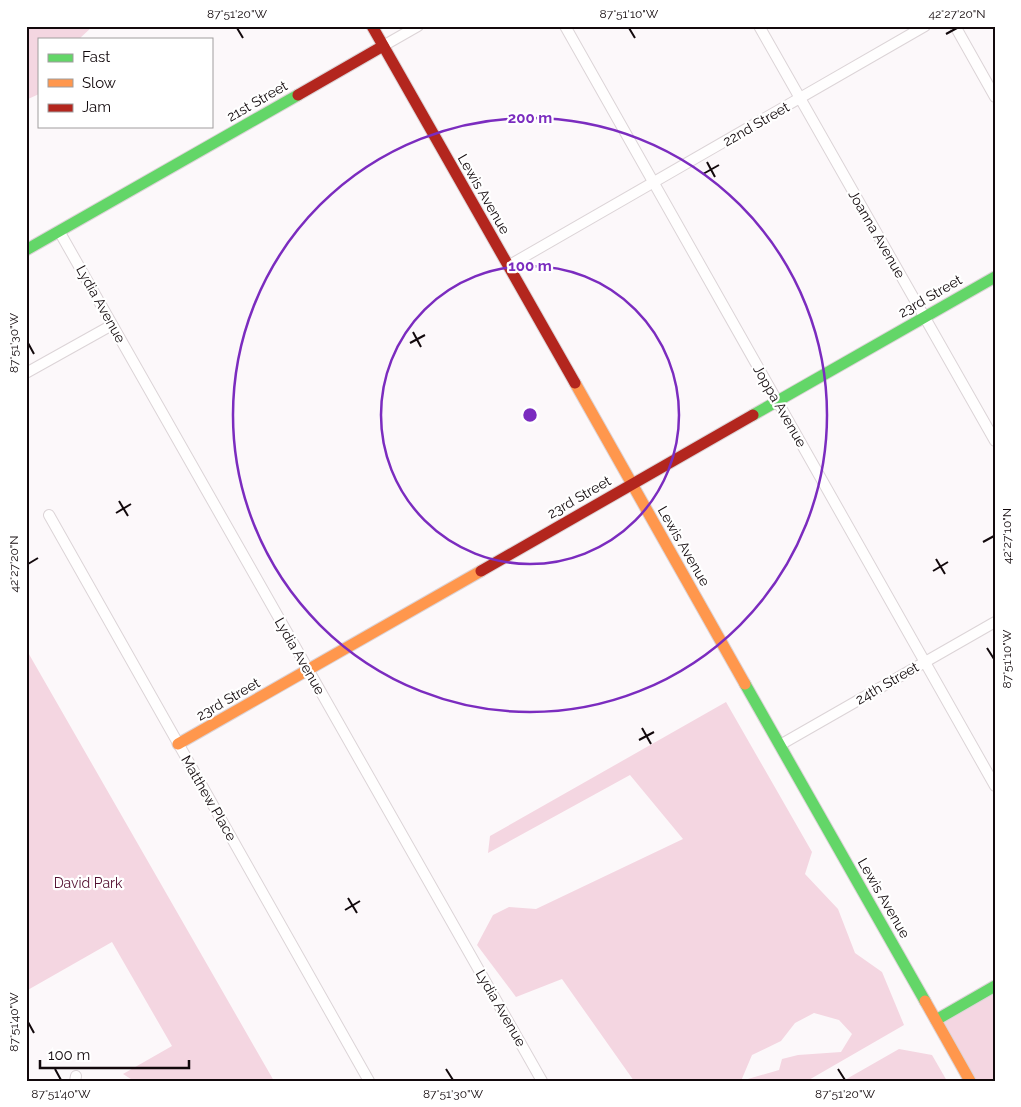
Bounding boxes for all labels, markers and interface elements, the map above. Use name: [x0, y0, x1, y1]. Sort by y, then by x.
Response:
text: 87°51'20"W: [207, 7, 267, 21]
text: 87°51'10"W: [600, 7, 659, 21]
text: 42°27'20"N: [928, 7, 986, 21]
legend: [38, 38, 212, 128]
text: Fast: [82, 48, 110, 66]
text: Slow: [82, 74, 116, 92]
street label: 21st Street: [224, 77, 290, 125]
text: Jam: [82, 98, 111, 116]
street label: 22nd Street: [720, 98, 792, 149]
text: 200 m: [508, 109, 552, 127]
street label: Lewis Avenue: [455, 151, 513, 237]
street label: Joanna Avenue: [845, 187, 909, 281]
text: 100 m: [508, 257, 552, 275]
street label: Lydia Avenue: [73, 262, 129, 346]
street label: 23rd Street: [895, 271, 965, 321]
text: 87°51'30"W: [7, 313, 21, 373]
street label: Joppa Avenue: [750, 362, 810, 450]
centre of rings: [521, 406, 539, 424]
street label: 23rd Street: [544, 472, 614, 522]
street label: Lewis Avenue: [655, 503, 713, 589]
text: 42°27'10"N: [1000, 508, 1014, 564]
text: 42°27'20"N: [7, 535, 21, 593]
street label: Lydia Avenue: [272, 615, 328, 697]
text: 87°51'10"W: [1000, 629, 1014, 688]
street label: 24th Street: [853, 658, 922, 707]
street label: 23rd Street: [193, 674, 263, 724]
street label: Matthew Place: [178, 752, 240, 844]
street label: Lewis Avenue: [855, 855, 913, 941]
park label: David Park: [54, 875, 123, 891]
street label: Lydia Avenue: [473, 967, 529, 1049]
text: 87°51'40"W: [7, 992, 21, 1052]
scale bar: [40, 1037, 189, 1069]
text: 100 m: [48, 1046, 90, 1064]
text: 87°51'40"W: [31, 1087, 91, 1101]
text: 87°51'30"W: [423, 1087, 483, 1101]
text: 87°51'20"W: [815, 1087, 875, 1101]

